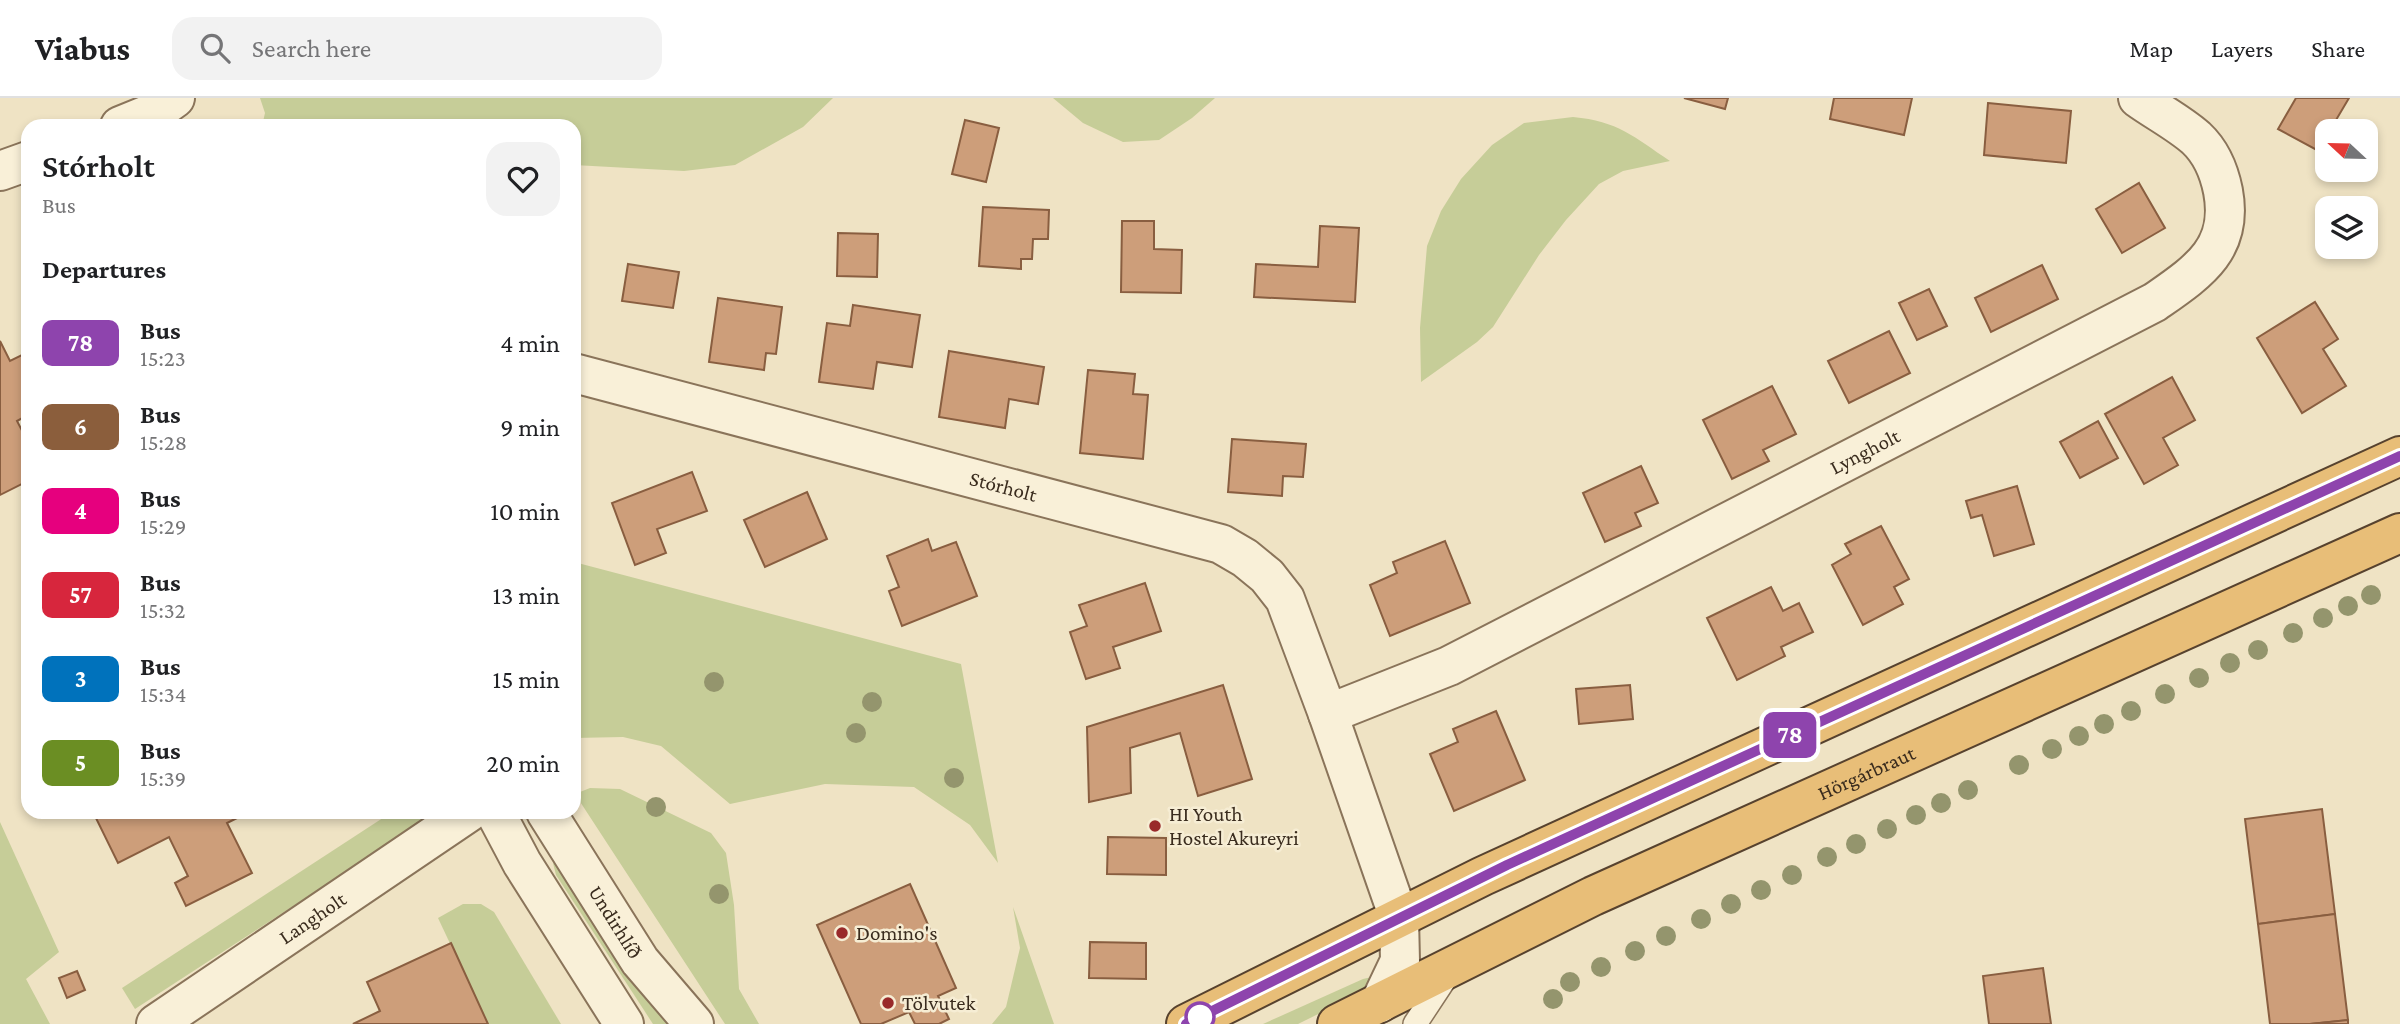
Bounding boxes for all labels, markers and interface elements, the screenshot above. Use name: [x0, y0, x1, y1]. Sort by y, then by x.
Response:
search box: [172, 17, 662, 80]
icon: search: [196, 29, 234, 67]
text: Viabus: [35, 30, 130, 67]
text: Search here: [252, 34, 371, 63]
text: Map: [2129, 35, 2173, 62]
text: Layers: [2211, 35, 2273, 62]
text: Share: [2311, 35, 2365, 62]
north arrow: [2315, 119, 2378, 182]
map controls: [2315, 119, 2378, 259]
button: heart: [486, 142, 560, 216]
text: Stórholt: [42, 147, 155, 184]
text: Bus: [42, 192, 76, 218]
button: layers: [2315, 196, 2378, 259]
text: Departures: [42, 255, 166, 284]
text: Bus: [140, 316, 181, 345]
text: 78: [68, 329, 93, 356]
text: 4 min: [500, 329, 560, 358]
text: 15:23: [140, 345, 186, 371]
text: Bus: [140, 400, 181, 429]
text: 6: [74, 413, 87, 440]
text: 9 min: [500, 413, 560, 442]
street label: Lyngholt: [1826, 423, 1905, 480]
text: 15:28: [140, 429, 187, 455]
street label: Stórholt: [967, 466, 1040, 507]
text: Bus: [140, 484, 181, 513]
text: 4: [74, 497, 87, 524]
text: 10 min: [490, 497, 560, 526]
text: 15:29: [140, 513, 186, 539]
text: Bus: [140, 568, 181, 597]
text: 57: [69, 581, 92, 608]
text: 13 min: [492, 581, 560, 610]
text: 15:32: [140, 597, 186, 623]
text: Bus: [140, 652, 181, 681]
text: 3: [75, 665, 86, 692]
text: 15 min: [493, 665, 560, 694]
text: 15:34: [140, 681, 186, 707]
line badge: 78: [1758, 712, 1822, 758]
text: 78: [1777, 721, 1803, 748]
text: Bus: [140, 736, 181, 765]
street label: Hörgárbraut: [1814, 740, 1920, 805]
text: 5: [75, 749, 86, 776]
text: 20 min: [486, 749, 560, 778]
text: 15:39: [140, 765, 186, 791]
place label: HI Youth Hostel Akureyri: [1169, 802, 1299, 850]
marker: HI Youth Hostel Akureyri: [1147, 818, 1163, 834]
street label: Undirhlíð: [584, 881, 647, 963]
street label: Langholt: [274, 886, 351, 949]
place label: Domino's: [856, 921, 938, 945]
marker: Domino's: [834, 925, 850, 941]
place label: Tölvutek: [902, 991, 975, 1015]
marker: Tölvutek: [880, 995, 896, 1011]
unlabelled marker: [1185, 1002, 1215, 1024]

